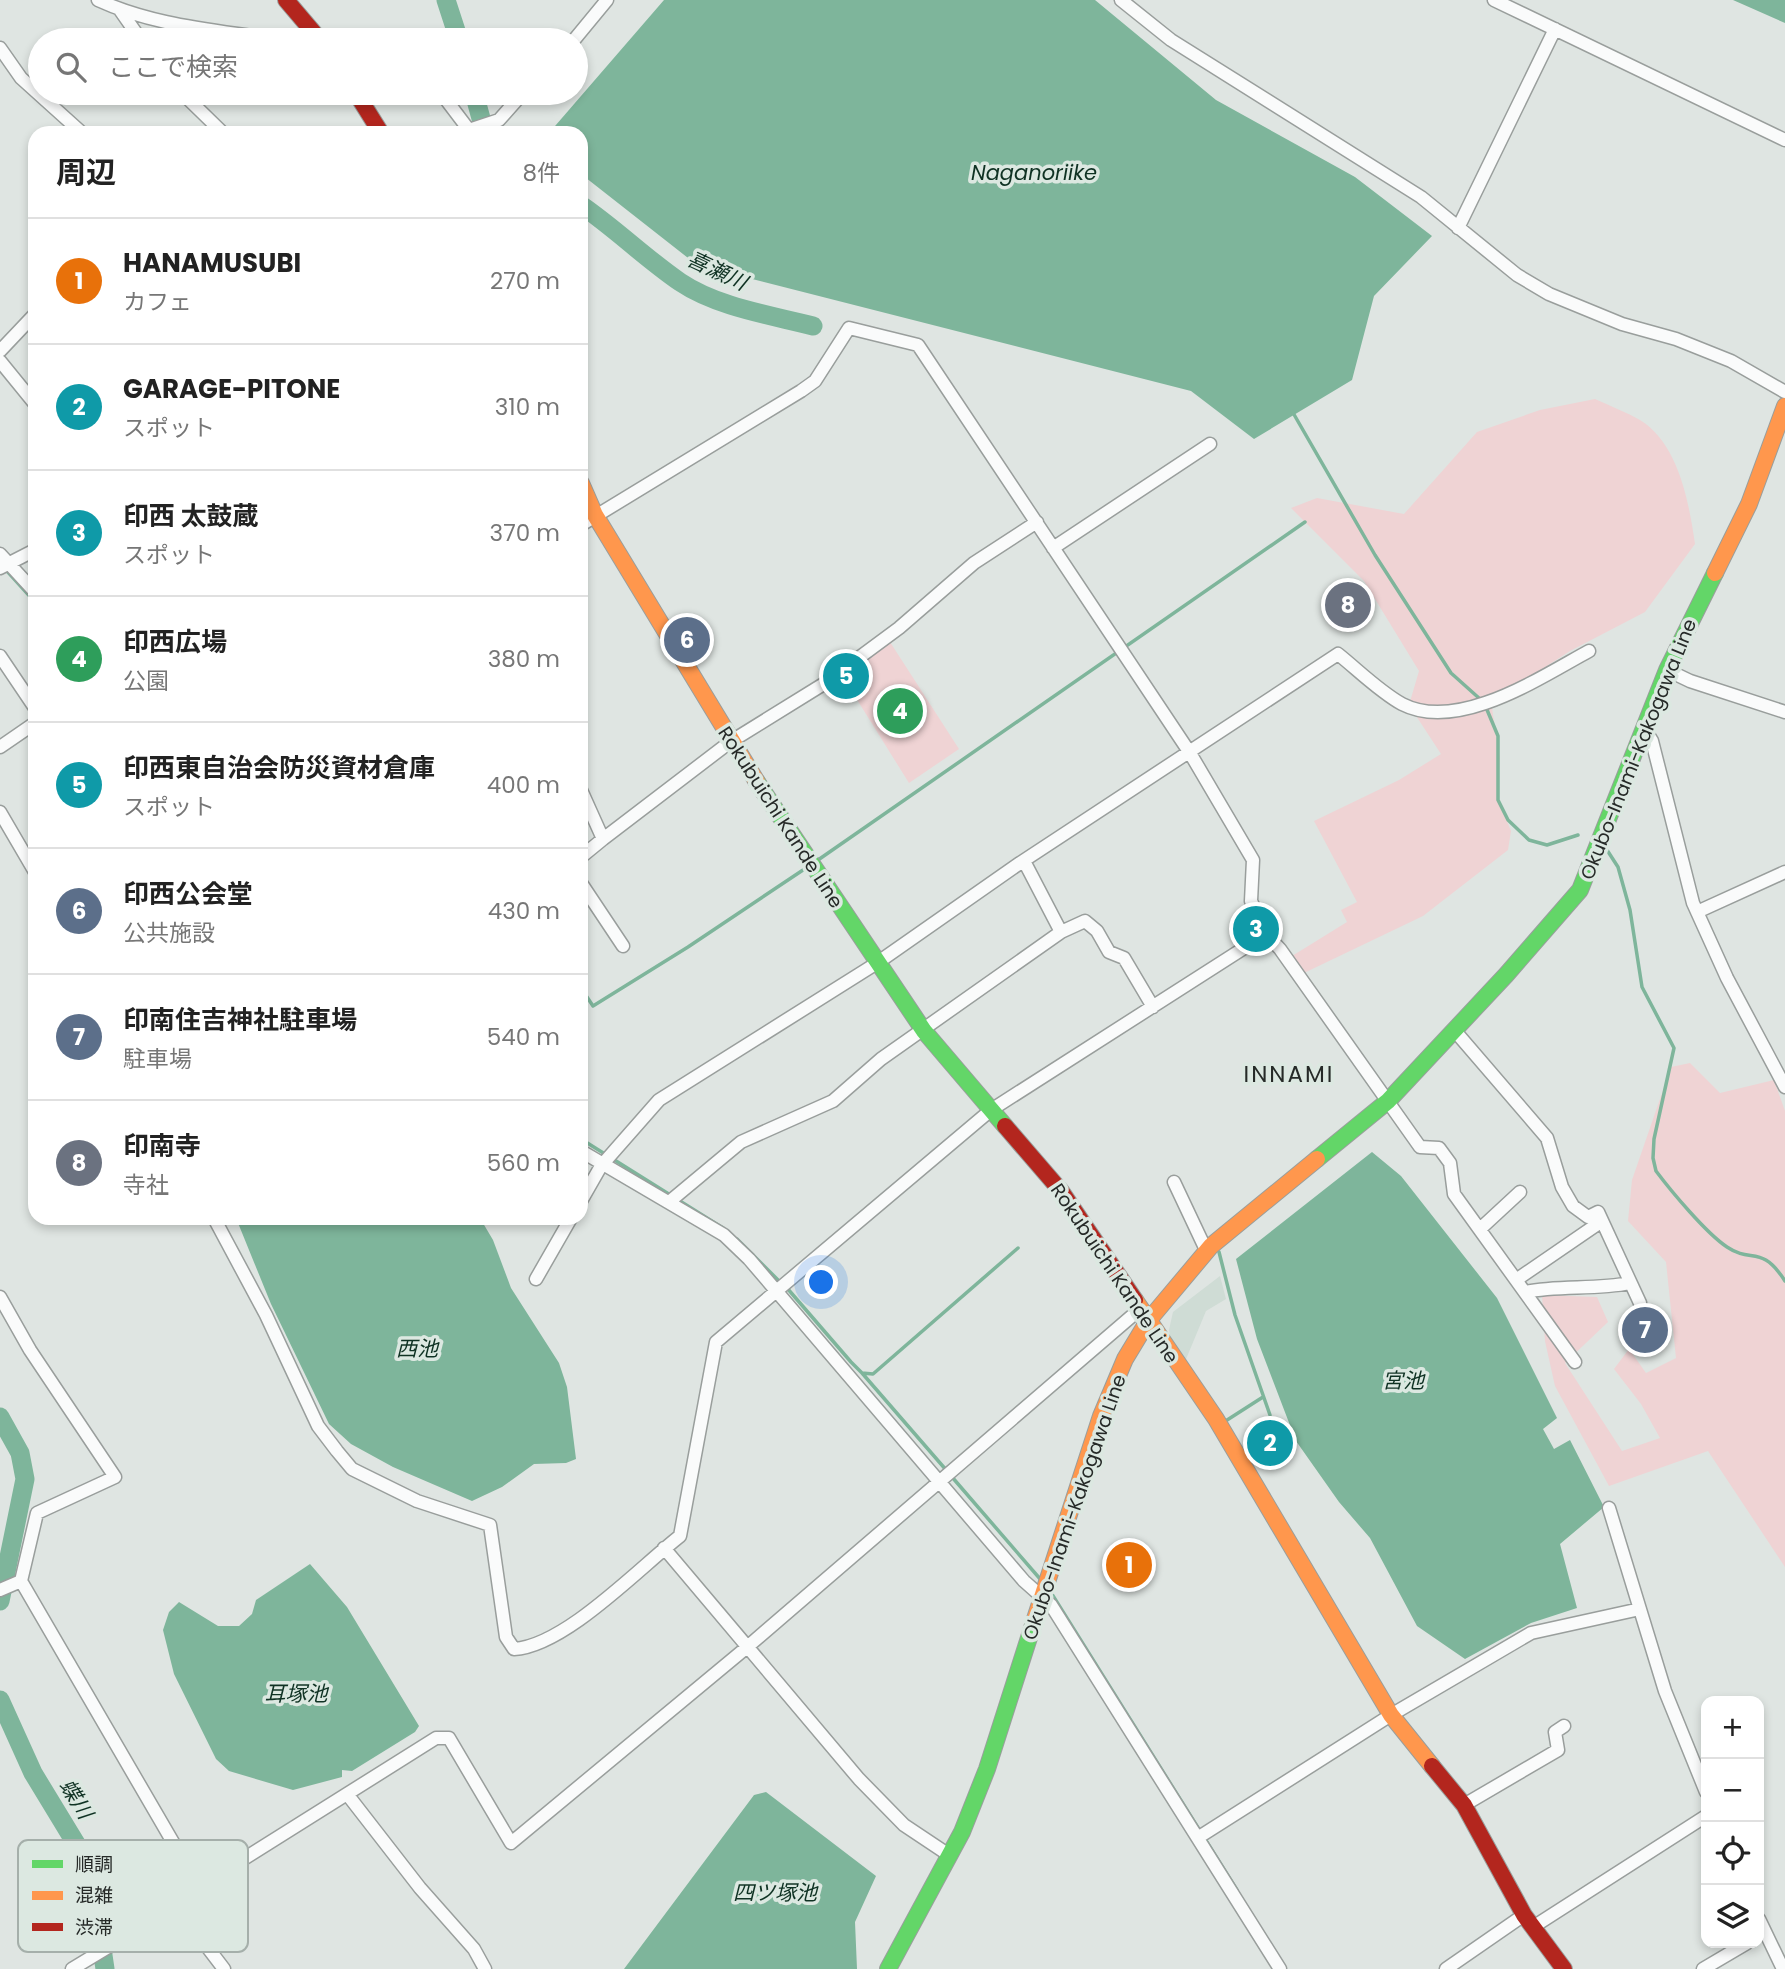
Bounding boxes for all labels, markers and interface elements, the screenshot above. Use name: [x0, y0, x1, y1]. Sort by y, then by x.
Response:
search box: [28, 28, 588, 105]
icon: search: [52, 48, 90, 86]
text: ここで検索: [108, 49, 238, 85]
text: 周辺: [56, 151, 116, 194]
text: 8件: [522, 157, 560, 189]
water label: Naganoriike: [971, 158, 1097, 187]
water label: 喜瀬川: [683, 244, 754, 298]
text: HANAMUSUBI: [123, 245, 301, 281]
text: 1: [75, 265, 83, 297]
text: 270 m: [490, 265, 560, 297]
text: カフェ: [123, 286, 192, 318]
text: GARAGE-PITONE: [123, 371, 340, 407]
text: 2: [72, 391, 86, 423]
text: 310 m: [495, 391, 560, 423]
text: スポット: [123, 412, 215, 444]
text: 印西 太鼓蔵: [123, 498, 259, 534]
text: 3: [72, 517, 86, 549]
text: 370 m: [490, 517, 560, 549]
text: スポット: [123, 539, 215, 571]
pin: 8: [1325, 579, 1371, 631]
pin: 6: [664, 614, 710, 666]
street label: Okubo-Inami-Kakogawa Line: [1574, 615, 1703, 884]
text: 印西広場: [123, 624, 227, 660]
text: 4: [71, 643, 87, 675]
text: 380 m: [488, 643, 560, 675]
pin: 5: [823, 650, 869, 702]
text: 公園: [123, 665, 169, 697]
pin: 4: [877, 685, 923, 737]
street label: Rokubuichi Kande Line: [712, 721, 850, 913]
text: 印西東自治会防災資材倉庫: [123, 750, 435, 786]
text: 5: [72, 769, 86, 801]
text: 400 m: [487, 769, 560, 801]
text: スポット: [123, 791, 215, 823]
text: 印西公会堂: [123, 876, 253, 912]
text: 6: [72, 895, 86, 927]
text: 430 m: [488, 895, 560, 927]
pin: 3: [1233, 903, 1279, 955]
text: 公共施設: [123, 917, 215, 949]
text: 印南住吉神社駐車場: [123, 1002, 357, 1038]
text: 7: [73, 1021, 85, 1053]
text: 540 m: [487, 1021, 560, 1053]
text: 駐車場: [123, 1043, 192, 1075]
district label: INNAMI: [1244, 1058, 1334, 1090]
text: 印南寺: [123, 1128, 201, 1164]
text: 8: [72, 1147, 86, 1179]
text: 560 m: [487, 1147, 560, 1179]
text: 寺社: [123, 1169, 169, 1201]
street label: Rokubuichi Kande Line: [1044, 1178, 1185, 1369]
your location: [804, 1265, 838, 1299]
pin: 7: [1622, 1304, 1668, 1356]
water label: 西池: [396, 1334, 440, 1363]
water label: 宮池: [1382, 1366, 1426, 1395]
street label: Okubo-Inami-Kakogawa Line: [1016, 1371, 1133, 1643]
pin: 2: [1247, 1417, 1293, 1469]
pin: 1: [1106, 1539, 1152, 1591]
water label: 耳塚池: [265, 1679, 329, 1708]
map controls: [1701, 1696, 1764, 1948]
button: +: [1701, 1696, 1764, 1759]
button: −: [1701, 1759, 1764, 1822]
water label: 蝶川: [53, 1773, 101, 1826]
button: locate: [1701, 1822, 1764, 1885]
legend: [18, 1840, 248, 1952]
text: 順調: [75, 1851, 113, 1878]
water label: 四ツ塚池: [733, 1878, 819, 1907]
text: 混雑: [75, 1882, 113, 1909]
button: layers: [1701, 1885, 1764, 1948]
text: 渋滞: [75, 1914, 113, 1941]

